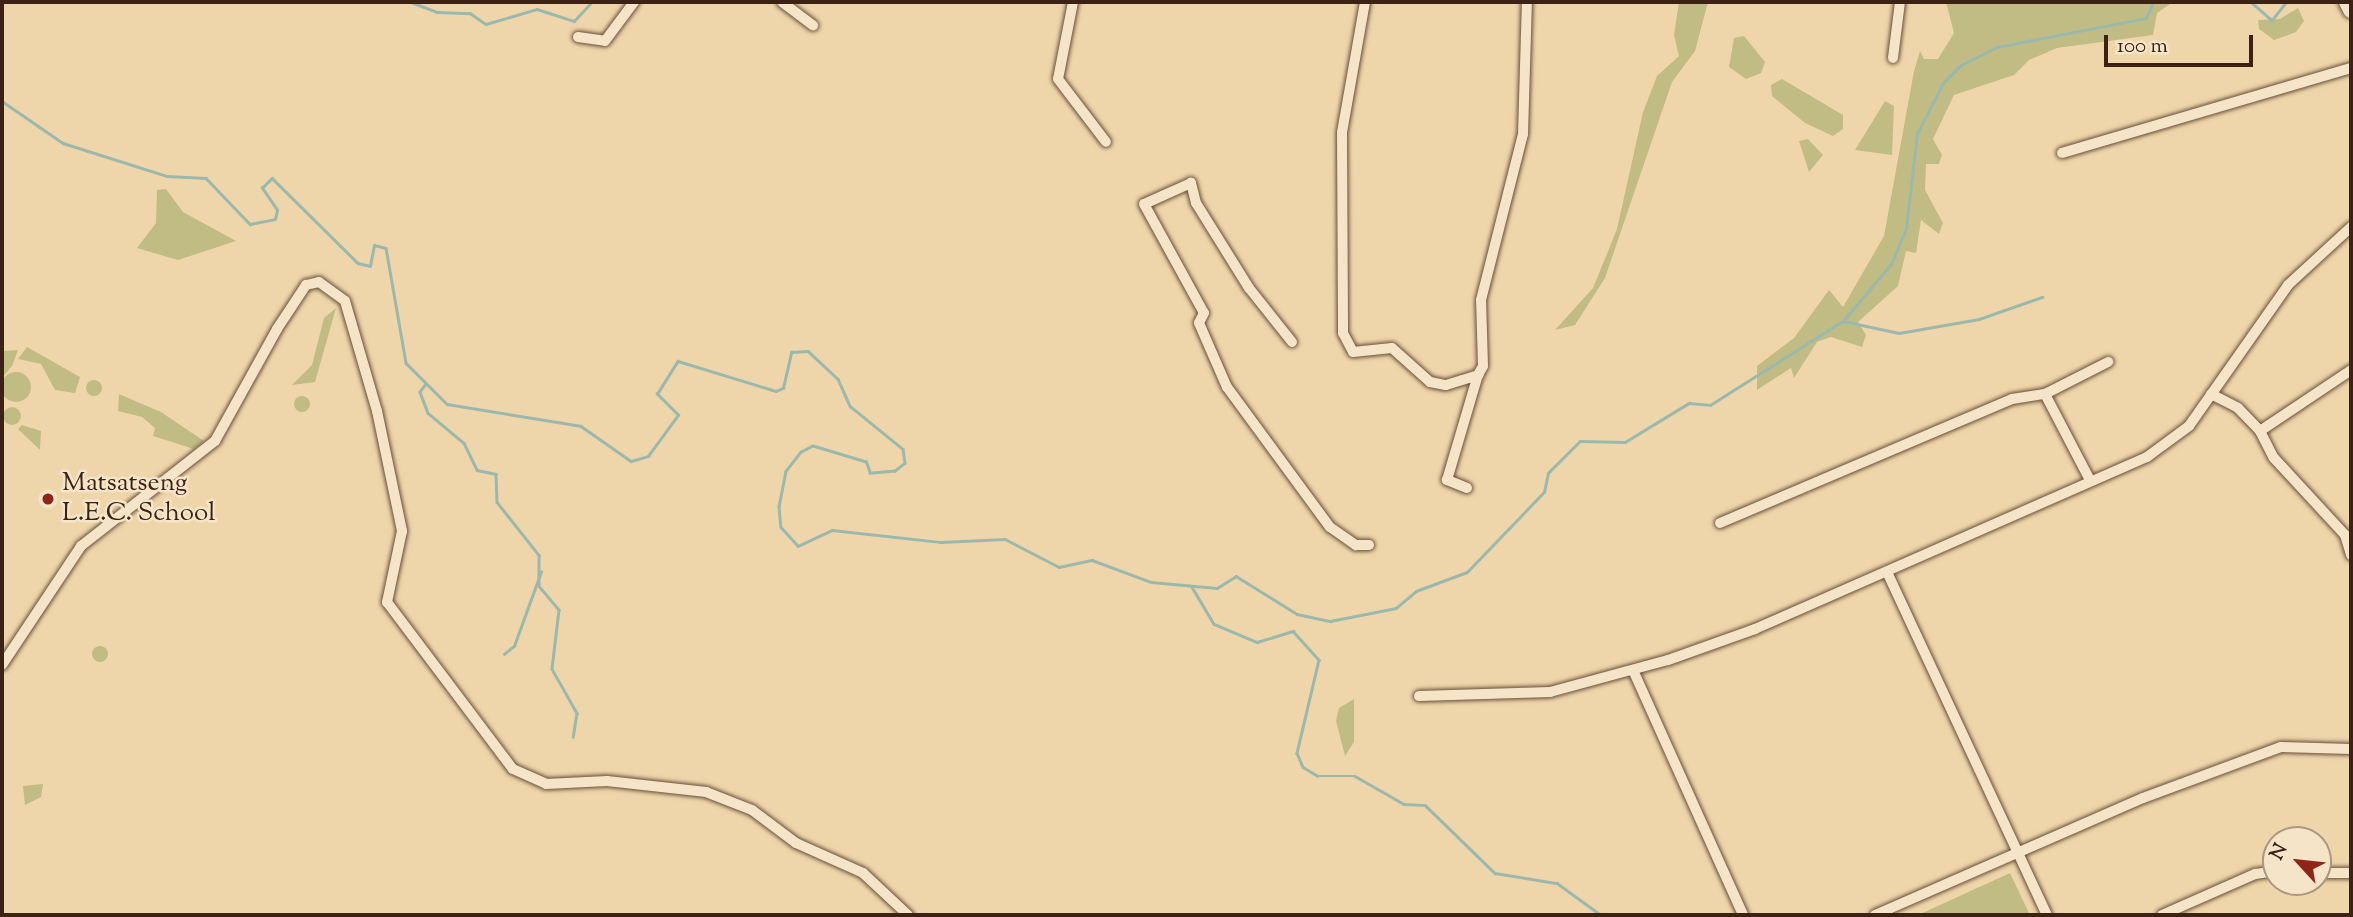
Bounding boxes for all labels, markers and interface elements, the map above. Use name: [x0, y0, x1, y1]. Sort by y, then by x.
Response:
scale bar: [2108, 21, 2257, 65]
text: 100 m: [2117, 32, 2168, 62]
place label: Matsatseng L.E.C. School: [62, 468, 215, 530]
marker: Matsatseng L.E.C. School: [40, 491, 56, 507]
north arrow: [2262, 826, 2332, 896]
text: N: [2264, 839, 2295, 865]

